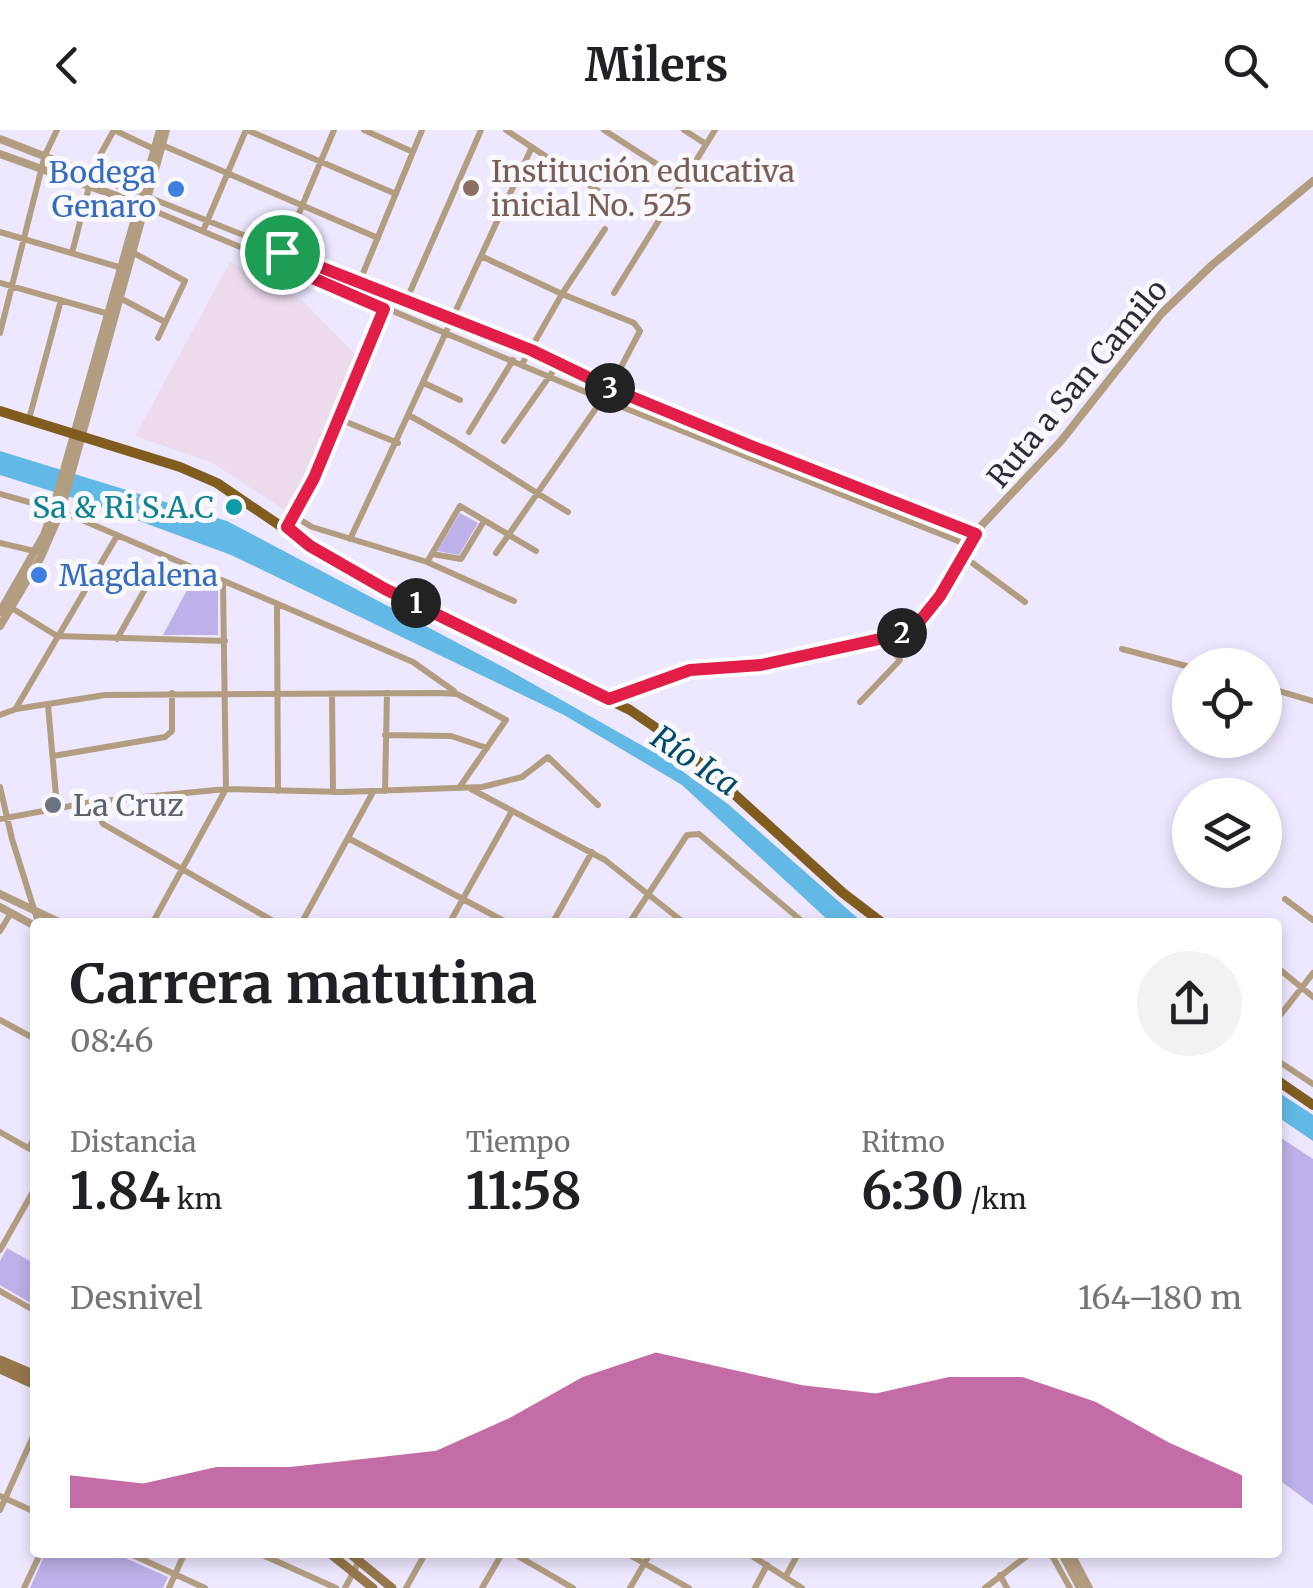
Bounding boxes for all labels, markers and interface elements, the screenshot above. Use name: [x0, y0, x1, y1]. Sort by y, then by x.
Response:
text: Milers: [585, 37, 728, 93]
icon: back: [40, 38, 95, 93]
icon: search: [1218, 38, 1273, 93]
place label: Institución educativa inicial No. 525: [491, 152, 795, 224]
place label: Bodega Genaro: [49, 153, 156, 225]
marker: Institución educativa inicial No. 525: [460, 177, 482, 199]
marker: Bodega Genaro: [165, 178, 187, 200]
pin: [240, 210, 325, 295]
icon: arrive: [255, 225, 310, 280]
street label: Ruta a San Camilo: [979, 271, 1175, 495]
pin: 3: [585, 363, 635, 413]
text: 3: [602, 370, 618, 406]
place label: Sa & Ri S.A.C: [32, 488, 214, 526]
marker: Sa & Ri S.A.C: [223, 496, 245, 518]
place label: Magdalena: [59, 556, 218, 594]
marker: Magdalena: [28, 564, 50, 586]
pin: 1: [391, 578, 441, 628]
text: 1: [410, 585, 422, 621]
pin: 2: [877, 608, 927, 658]
text: 2: [894, 615, 910, 651]
map controls: [1172, 648, 1282, 888]
button: locate: [1172, 648, 1282, 758]
water label: Río Ica: [643, 717, 747, 805]
button: layers: [1172, 778, 1282, 888]
place label: La Cruz: [73, 786, 184, 824]
marker: La Cruz: [42, 794, 64, 816]
text: Carrera matutina: [70, 949, 537, 1018]
button: share: [1137, 951, 1242, 1056]
text: 08:46: [70, 1021, 154, 1061]
text: Distancia: [70, 1124, 197, 1160]
text: Tiempo: [466, 1124, 570, 1160]
text: Ritmo: [861, 1124, 945, 1160]
text: 1.84: [70, 1160, 170, 1223]
text: 11:58: [466, 1160, 582, 1223]
text: 6:30: [861, 1160, 964, 1223]
text: km: [170, 1181, 222, 1217]
text: /km: [964, 1181, 1027, 1217]
text: Desnivel: [70, 1278, 203, 1318]
text: 164–180 m: [1078, 1278, 1242, 1318]

